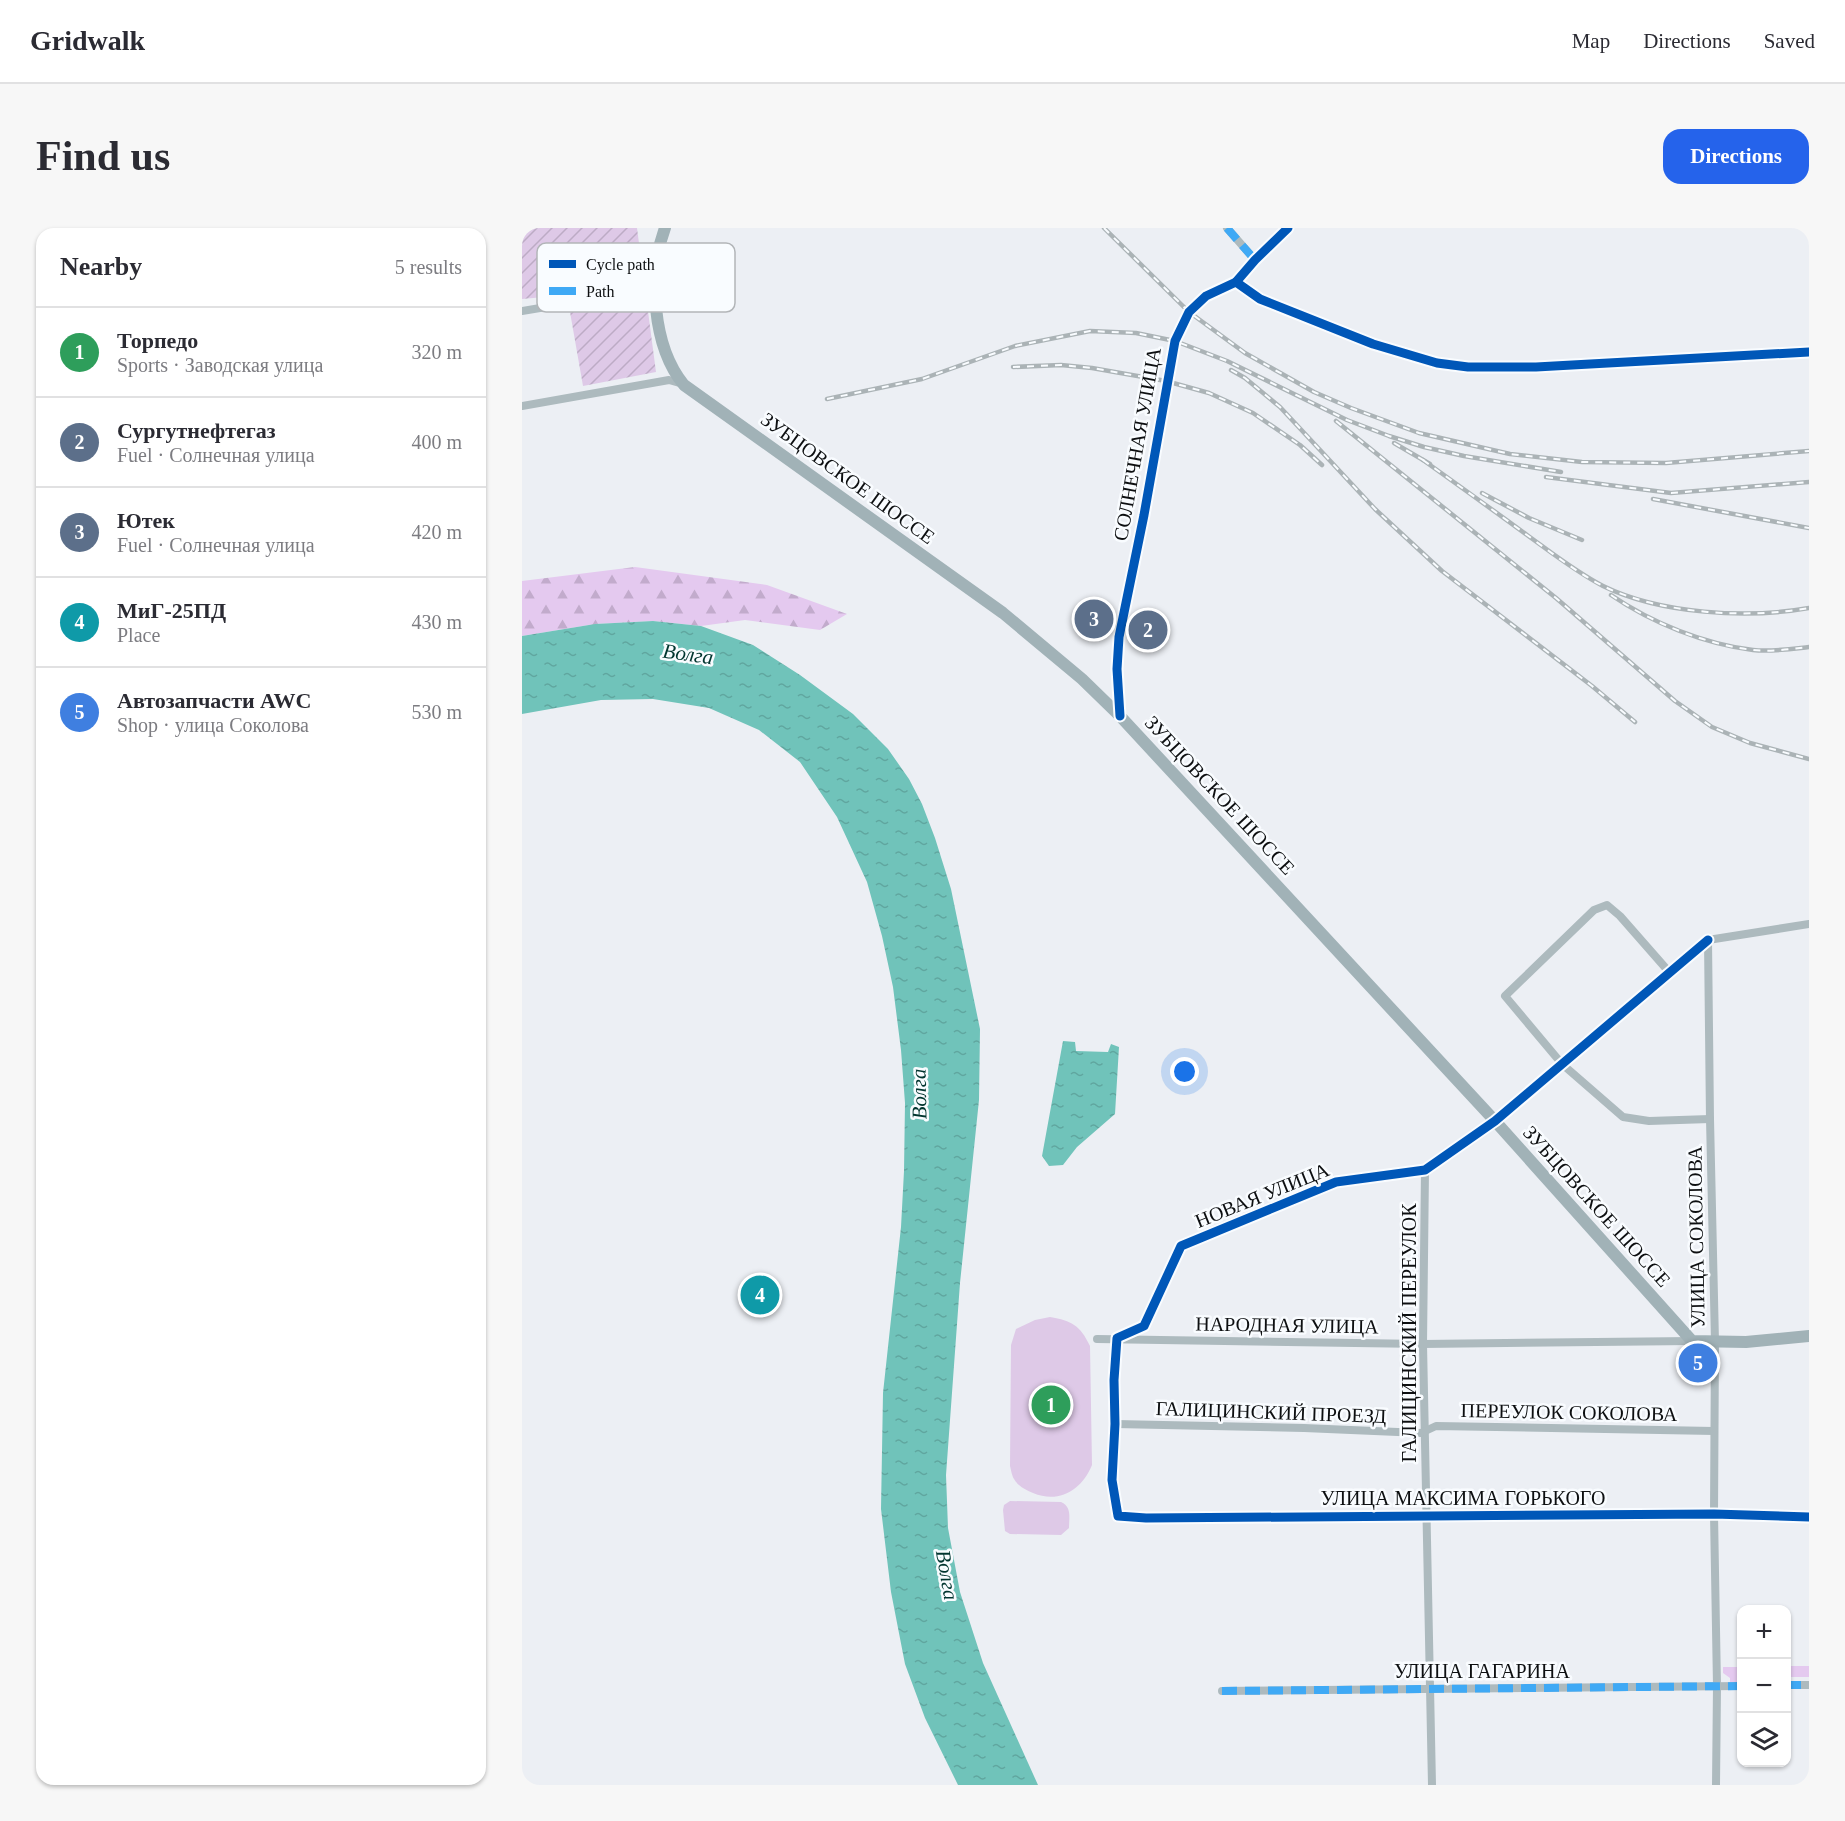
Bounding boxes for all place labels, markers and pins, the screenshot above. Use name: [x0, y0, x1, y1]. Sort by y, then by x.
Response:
pin: 3: [1074, 596, 1114, 642]
pin: 2: [1128, 608, 1168, 652]
pin: 4: [740, 1272, 780, 1318]
pin: 5: [1678, 1340, 1718, 1386]
pin: 1: [1032, 1382, 1070, 1428]

